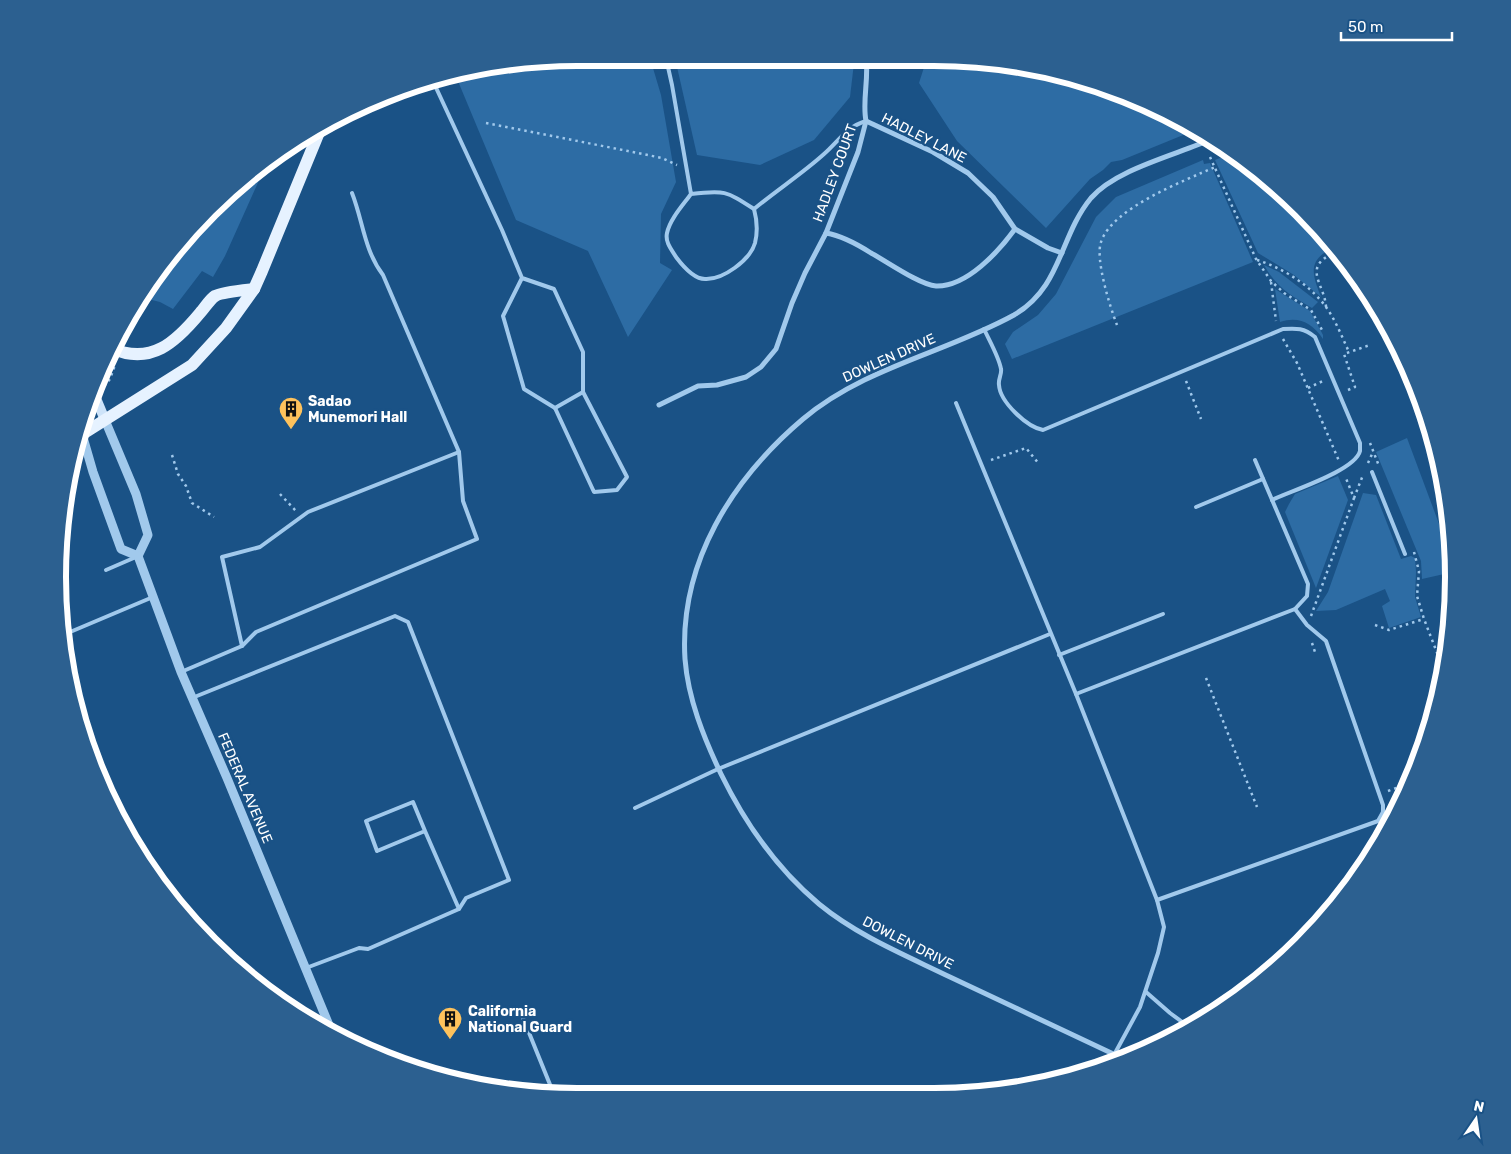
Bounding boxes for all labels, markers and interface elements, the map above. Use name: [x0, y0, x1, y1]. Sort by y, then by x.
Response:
scale bar: [1341, 10, 1452, 42]
text: 50 m: [1348, 18, 1383, 36]
street label: HADLEY LANE: [879, 109, 969, 167]
street label: HADLEY COURT: [809, 122, 861, 224]
street label: DOWLEN DRIVE: [840, 330, 938, 386]
place label: Sadao Munemori Hall: [308, 393, 407, 426]
building icon: Sadao Munemori Hall: [278, 396, 304, 430]
street label: FEDERAL AVENUE: [214, 730, 276, 846]
street label: DOWLEN DRIVE: [860, 913, 956, 973]
place label: California National Guard: [468, 1003, 572, 1036]
building icon: California National Guard: [437, 1006, 463, 1040]
north arrow: [1451, 1094, 1501, 1144]
text: N: [1472, 1097, 1486, 1116]

